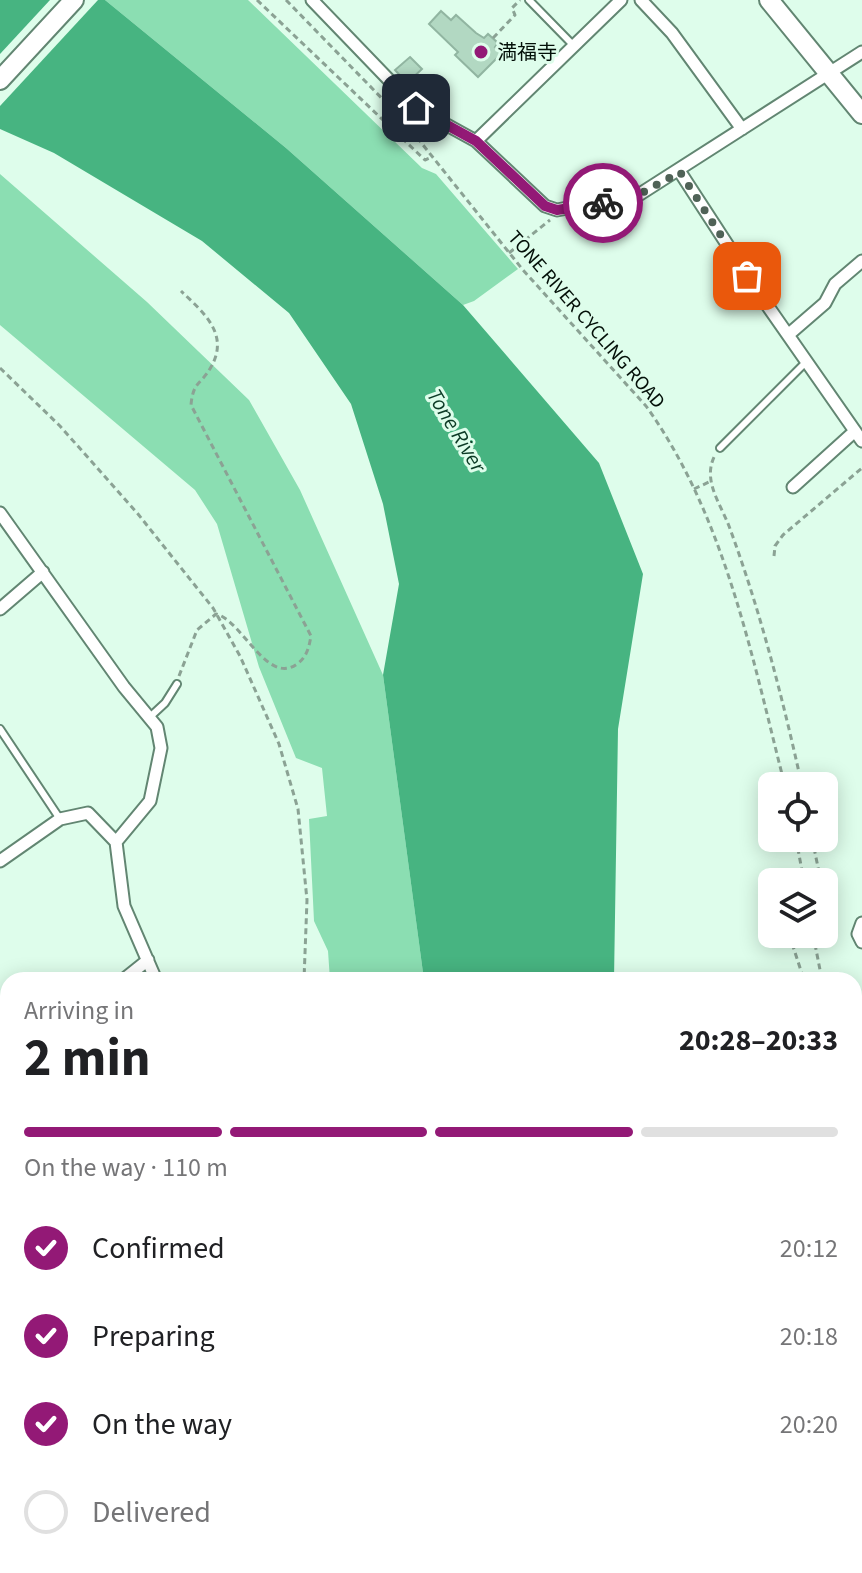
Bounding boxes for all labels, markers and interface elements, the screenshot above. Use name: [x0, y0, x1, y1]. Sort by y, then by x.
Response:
place label: 満福寺: [497, 39, 557, 67]
marker: 満福寺: [472, 43, 490, 61]
pin: [382, 74, 450, 142]
icon: home: [394, 86, 438, 130]
courier: [563, 163, 643, 243]
icon: bike: [581, 181, 625, 225]
street label: TONE RIVER CYCLING ROAD: [501, 225, 671, 415]
pin: [713, 242, 781, 310]
icon: bag: [725, 254, 769, 298]
water label: Tone River: [419, 383, 494, 480]
map controls: [758, 772, 838, 948]
button: locate: [758, 772, 838, 852]
button: layers: [758, 868, 838, 948]
text: Arriving in: [24, 992, 134, 1029]
text: 20:28–20:33: [679, 1019, 838, 1062]
text: 2 min: [24, 1022, 151, 1096]
text: On the way · 110 m: [24, 1149, 228, 1186]
icon: check: [24, 1226, 68, 1270]
text: Confirmed: [92, 1227, 225, 1270]
text: 20:12: [780, 1230, 838, 1267]
icon: check: [24, 1314, 68, 1358]
text: Preparing: [92, 1315, 215, 1358]
text: 20:18: [780, 1318, 838, 1355]
icon: check: [24, 1402, 68, 1446]
text: On the way: [92, 1403, 232, 1446]
text: 20:20: [780, 1406, 838, 1443]
text: Delivered: [92, 1491, 211, 1534]

